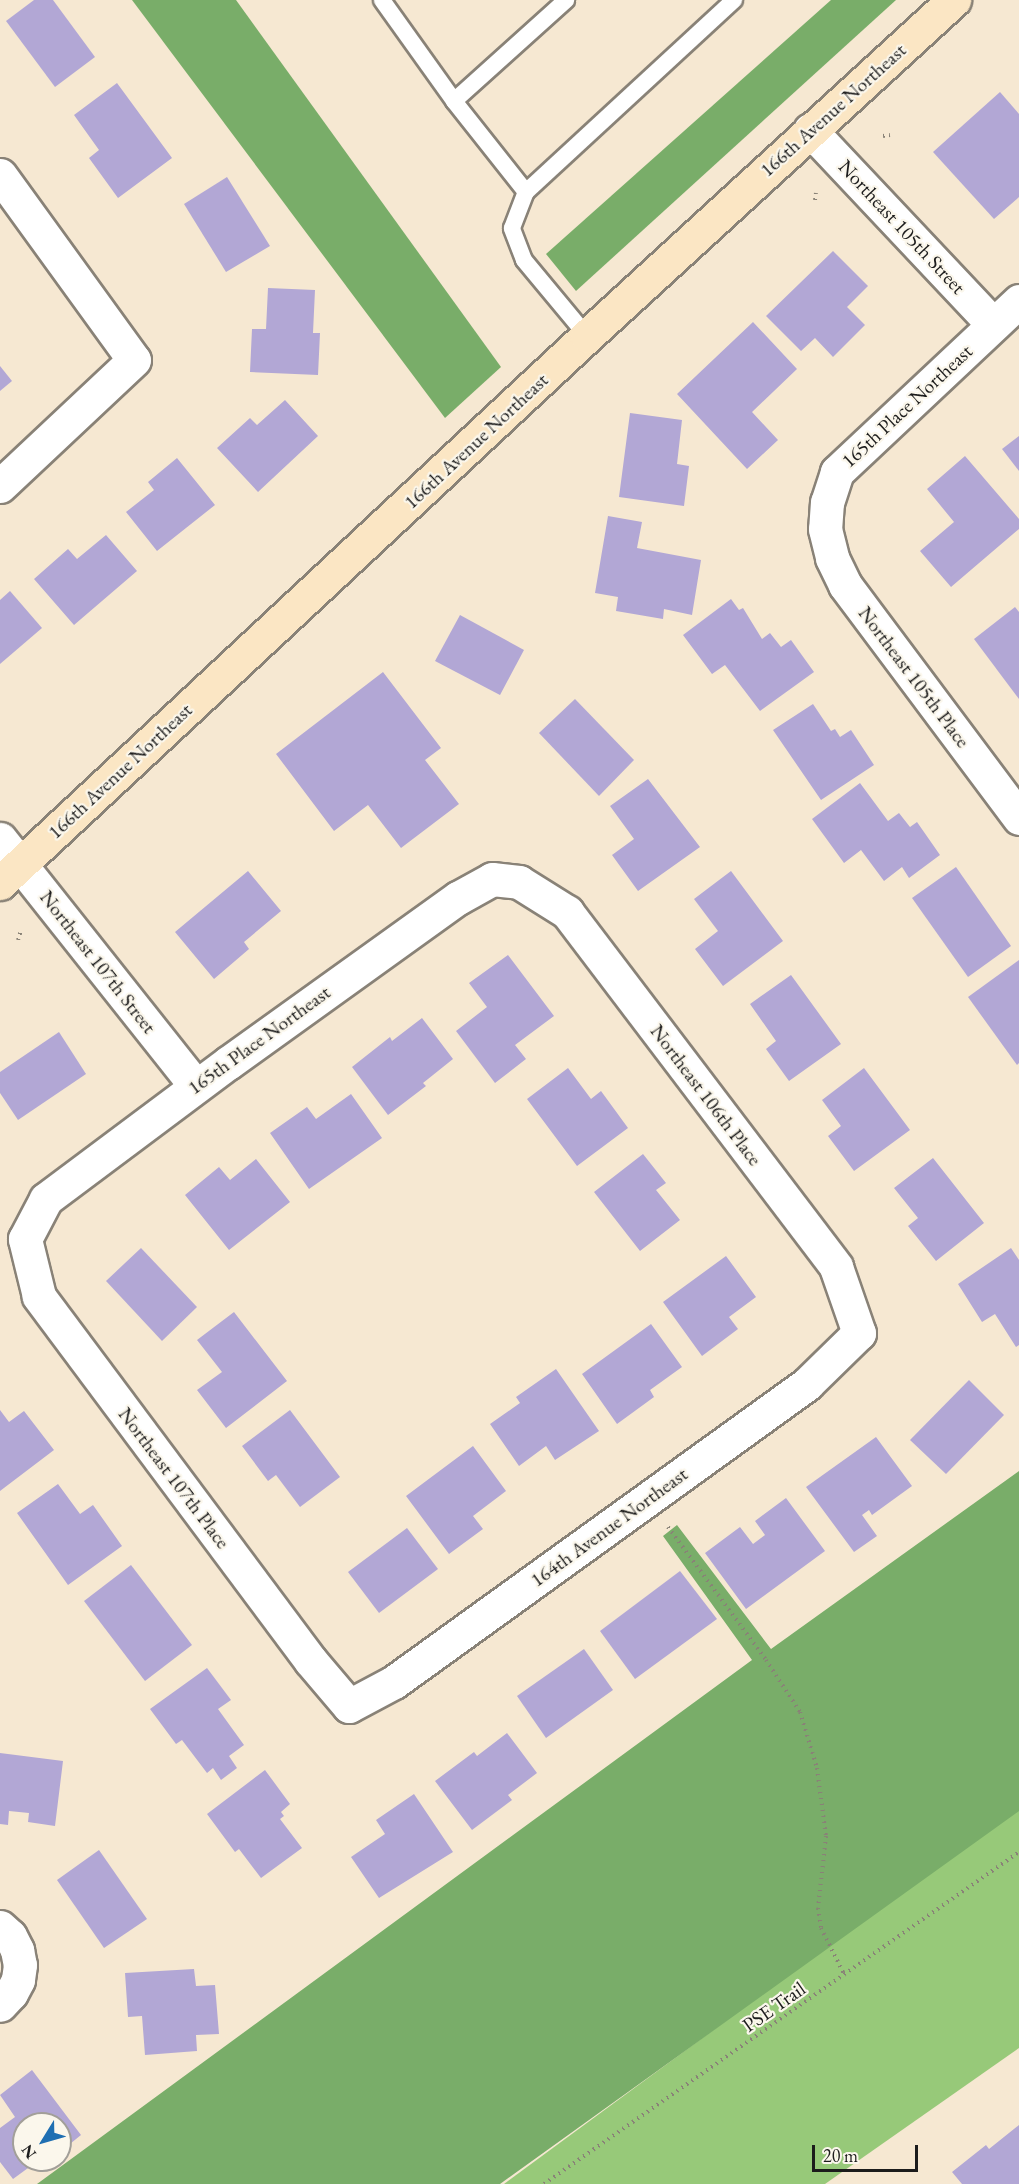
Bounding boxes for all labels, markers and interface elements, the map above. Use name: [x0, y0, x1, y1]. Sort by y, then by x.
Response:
street label: 166th Avenue Northeast: [755, 38, 911, 182]
street label: Northeast 105th Street: [834, 155, 970, 299]
street label: 165th Place Northeast: [837, 339, 977, 473]
street label: 166th Avenue Northeast: [399, 368, 553, 514]
street label: Northeast 105th Place: [853, 602, 975, 752]
street label: 166th Avenue Northeast: [43, 698, 197, 844]
street label: Northeast 107th Street: [35, 886, 161, 1038]
street label: 165th Place Northeast: [183, 980, 335, 1100]
street label: Northeast 106th Place: [645, 1020, 767, 1170]
street label: Northeast 107th Place: [113, 1403, 235, 1553]
street label: 164th Avenue Northeast: [526, 1462, 692, 1592]
street label: PSE Trail: [738, 1977, 810, 2037]
north arrow: [12, 2112, 72, 2172]
scale bar: [815, 2133, 922, 2171]
text: N: [17, 2140, 41, 2163]
text: 20 m: [823, 2144, 858, 2167]

